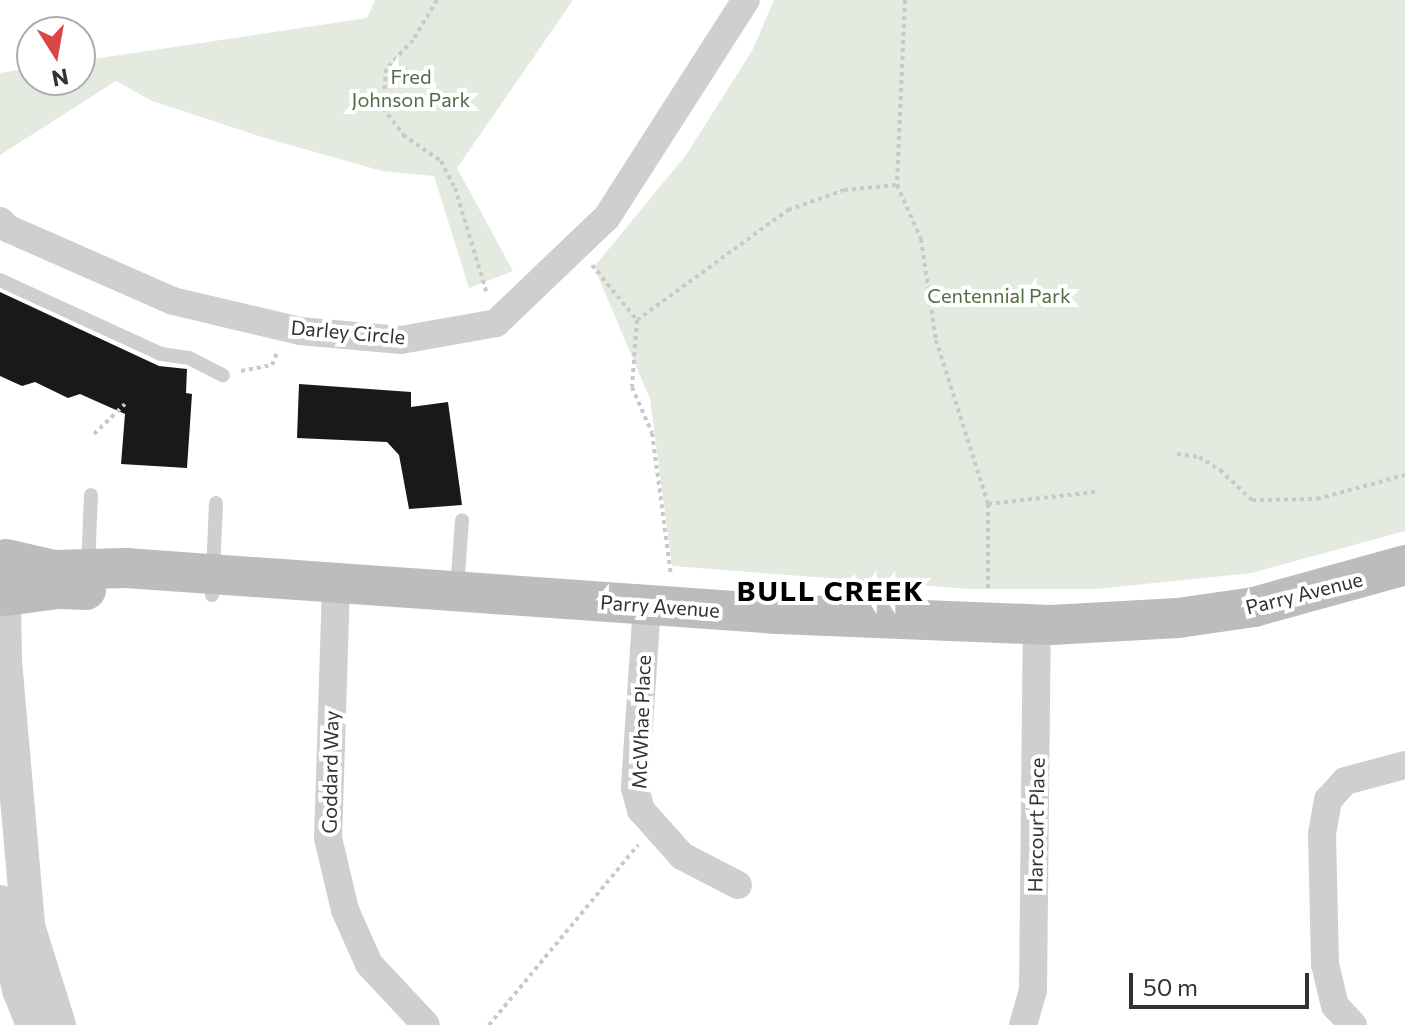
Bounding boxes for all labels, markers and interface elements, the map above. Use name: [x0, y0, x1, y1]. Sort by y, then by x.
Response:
north arrow: [16, 16, 96, 96]
text: N: [50, 63, 71, 93]
park label: Fred Johnson Park: [352, 65, 470, 112]
park label: Centennial Park: [927, 283, 1071, 307]
street label: Darley Circle: [290, 315, 406, 349]
street label: Parry Avenue: [1243, 567, 1365, 619]
district label: BULL CREEK: [737, 573, 925, 607]
street label: Parry Avenue: [599, 590, 721, 622]
street label: McWhae Place: [627, 655, 655, 789]
street label: Goddard Way: [317, 710, 343, 834]
street label: Harcourt Place: [1023, 757, 1049, 893]
scale bar: [1133, 957, 1313, 1007]
text: 50 m: [1143, 972, 1198, 1001]

